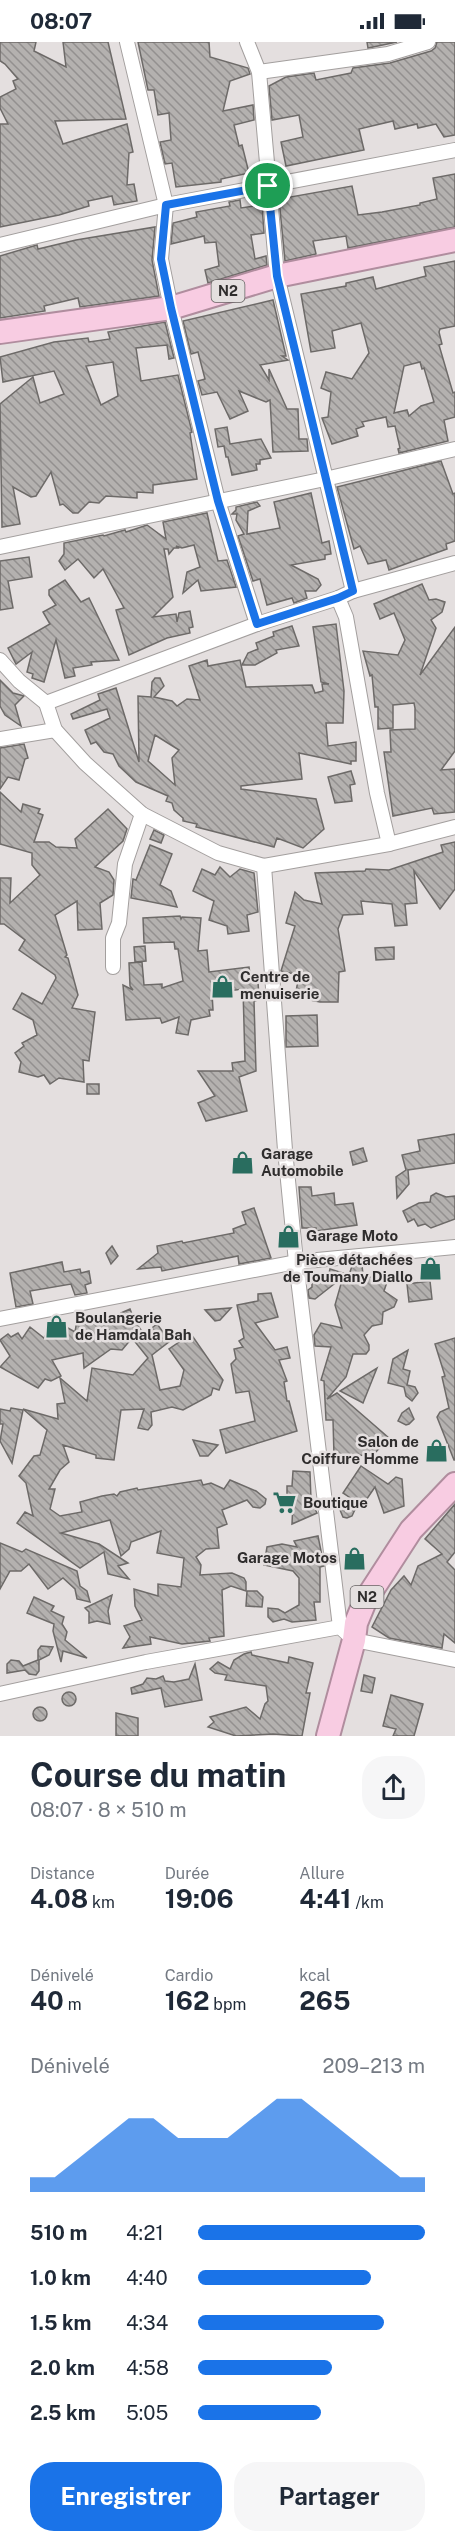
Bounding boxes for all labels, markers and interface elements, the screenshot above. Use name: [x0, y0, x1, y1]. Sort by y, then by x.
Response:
text: 08:07: [30, 8, 92, 34]
pin: [242, 160, 293, 211]
icon: arrive: [251, 169, 284, 202]
road number: N2: [212, 280, 244, 302]
place label: Centre de menuiserie: [240, 968, 319, 1002]
shop icon: Centre de menuiserie: [209, 973, 235, 999]
place label: Garage Automobile: [261, 1145, 344, 1179]
shop icon: Garage Automobile: [230, 1150, 256, 1176]
shop icon: Garage Moto: [275, 1223, 301, 1249]
place label: Garage Moto: [306, 1227, 399, 1244]
place label: Pièce détachées de Toumany Diallo: [283, 1251, 413, 1285]
shop icon: Pièce détachées de Toumany Diallo: [418, 1256, 444, 1282]
place label: Boulangerie de Hamdala Bah: [75, 1309, 192, 1343]
shop icon: Boulangerie de Hamdala Bah: [44, 1314, 70, 1340]
place label: Salon de Coiffure Homme: [301, 1433, 419, 1467]
shop icon: Salon de Coiffure Homme: [424, 1438, 450, 1464]
supermarket icon: Boutique: [272, 1490, 298, 1516]
place label: Boutique: [303, 1494, 368, 1511]
shop icon: Garage Motos: [342, 1545, 368, 1571]
place label: Garage Motos: [237, 1549, 337, 1566]
road number: N2: [350, 1586, 384, 1608]
text: Course du matin: [30, 1756, 286, 1794]
button: share: [362, 1756, 425, 1819]
text: 08:07 · 8 × 510 m: [30, 1798, 186, 1822]
text: Distance: [30, 1864, 95, 1883]
text: Durée: [165, 1864, 209, 1883]
text: Allure: [299, 1864, 344, 1883]
text: 4.08: [30, 1883, 88, 1914]
text: 19:06: [165, 1883, 234, 1914]
text: 4:41: [299, 1883, 352, 1914]
text: km: [88, 1893, 115, 1912]
text: /km: [352, 1893, 384, 1912]
text: Dénivelé: [30, 1966, 94, 1985]
text: Cardio: [165, 1966, 213, 1985]
text: kcal: [299, 1966, 330, 1985]
text: 40: [30, 1985, 64, 2016]
text: 162: [165, 1985, 209, 2016]
text: 265: [299, 1985, 351, 2016]
text: m: [64, 1995, 82, 2014]
text: bpm: [209, 1995, 246, 2014]
text: Dénivelé: [30, 2054, 110, 2078]
text: 209–213 m: [323, 2054, 425, 2078]
text: 510 m: [30, 2221, 87, 2245]
text: 4:21: [126, 2221, 164, 2245]
text: 1.0 km: [30, 2266, 91, 2290]
text: 4:40: [126, 2266, 168, 2290]
text: 1.5 km: [30, 2311, 91, 2335]
text: 4:34: [126, 2311, 168, 2335]
text: 2.0 km: [30, 2356, 95, 2380]
text: 4:58: [126, 2356, 169, 2380]
text: 2.5 km: [30, 2401, 96, 2425]
text: 5:05: [126, 2401, 168, 2425]
button: Enregistrer: [30, 2462, 222, 2531]
button: Partager: [234, 2462, 425, 2531]

